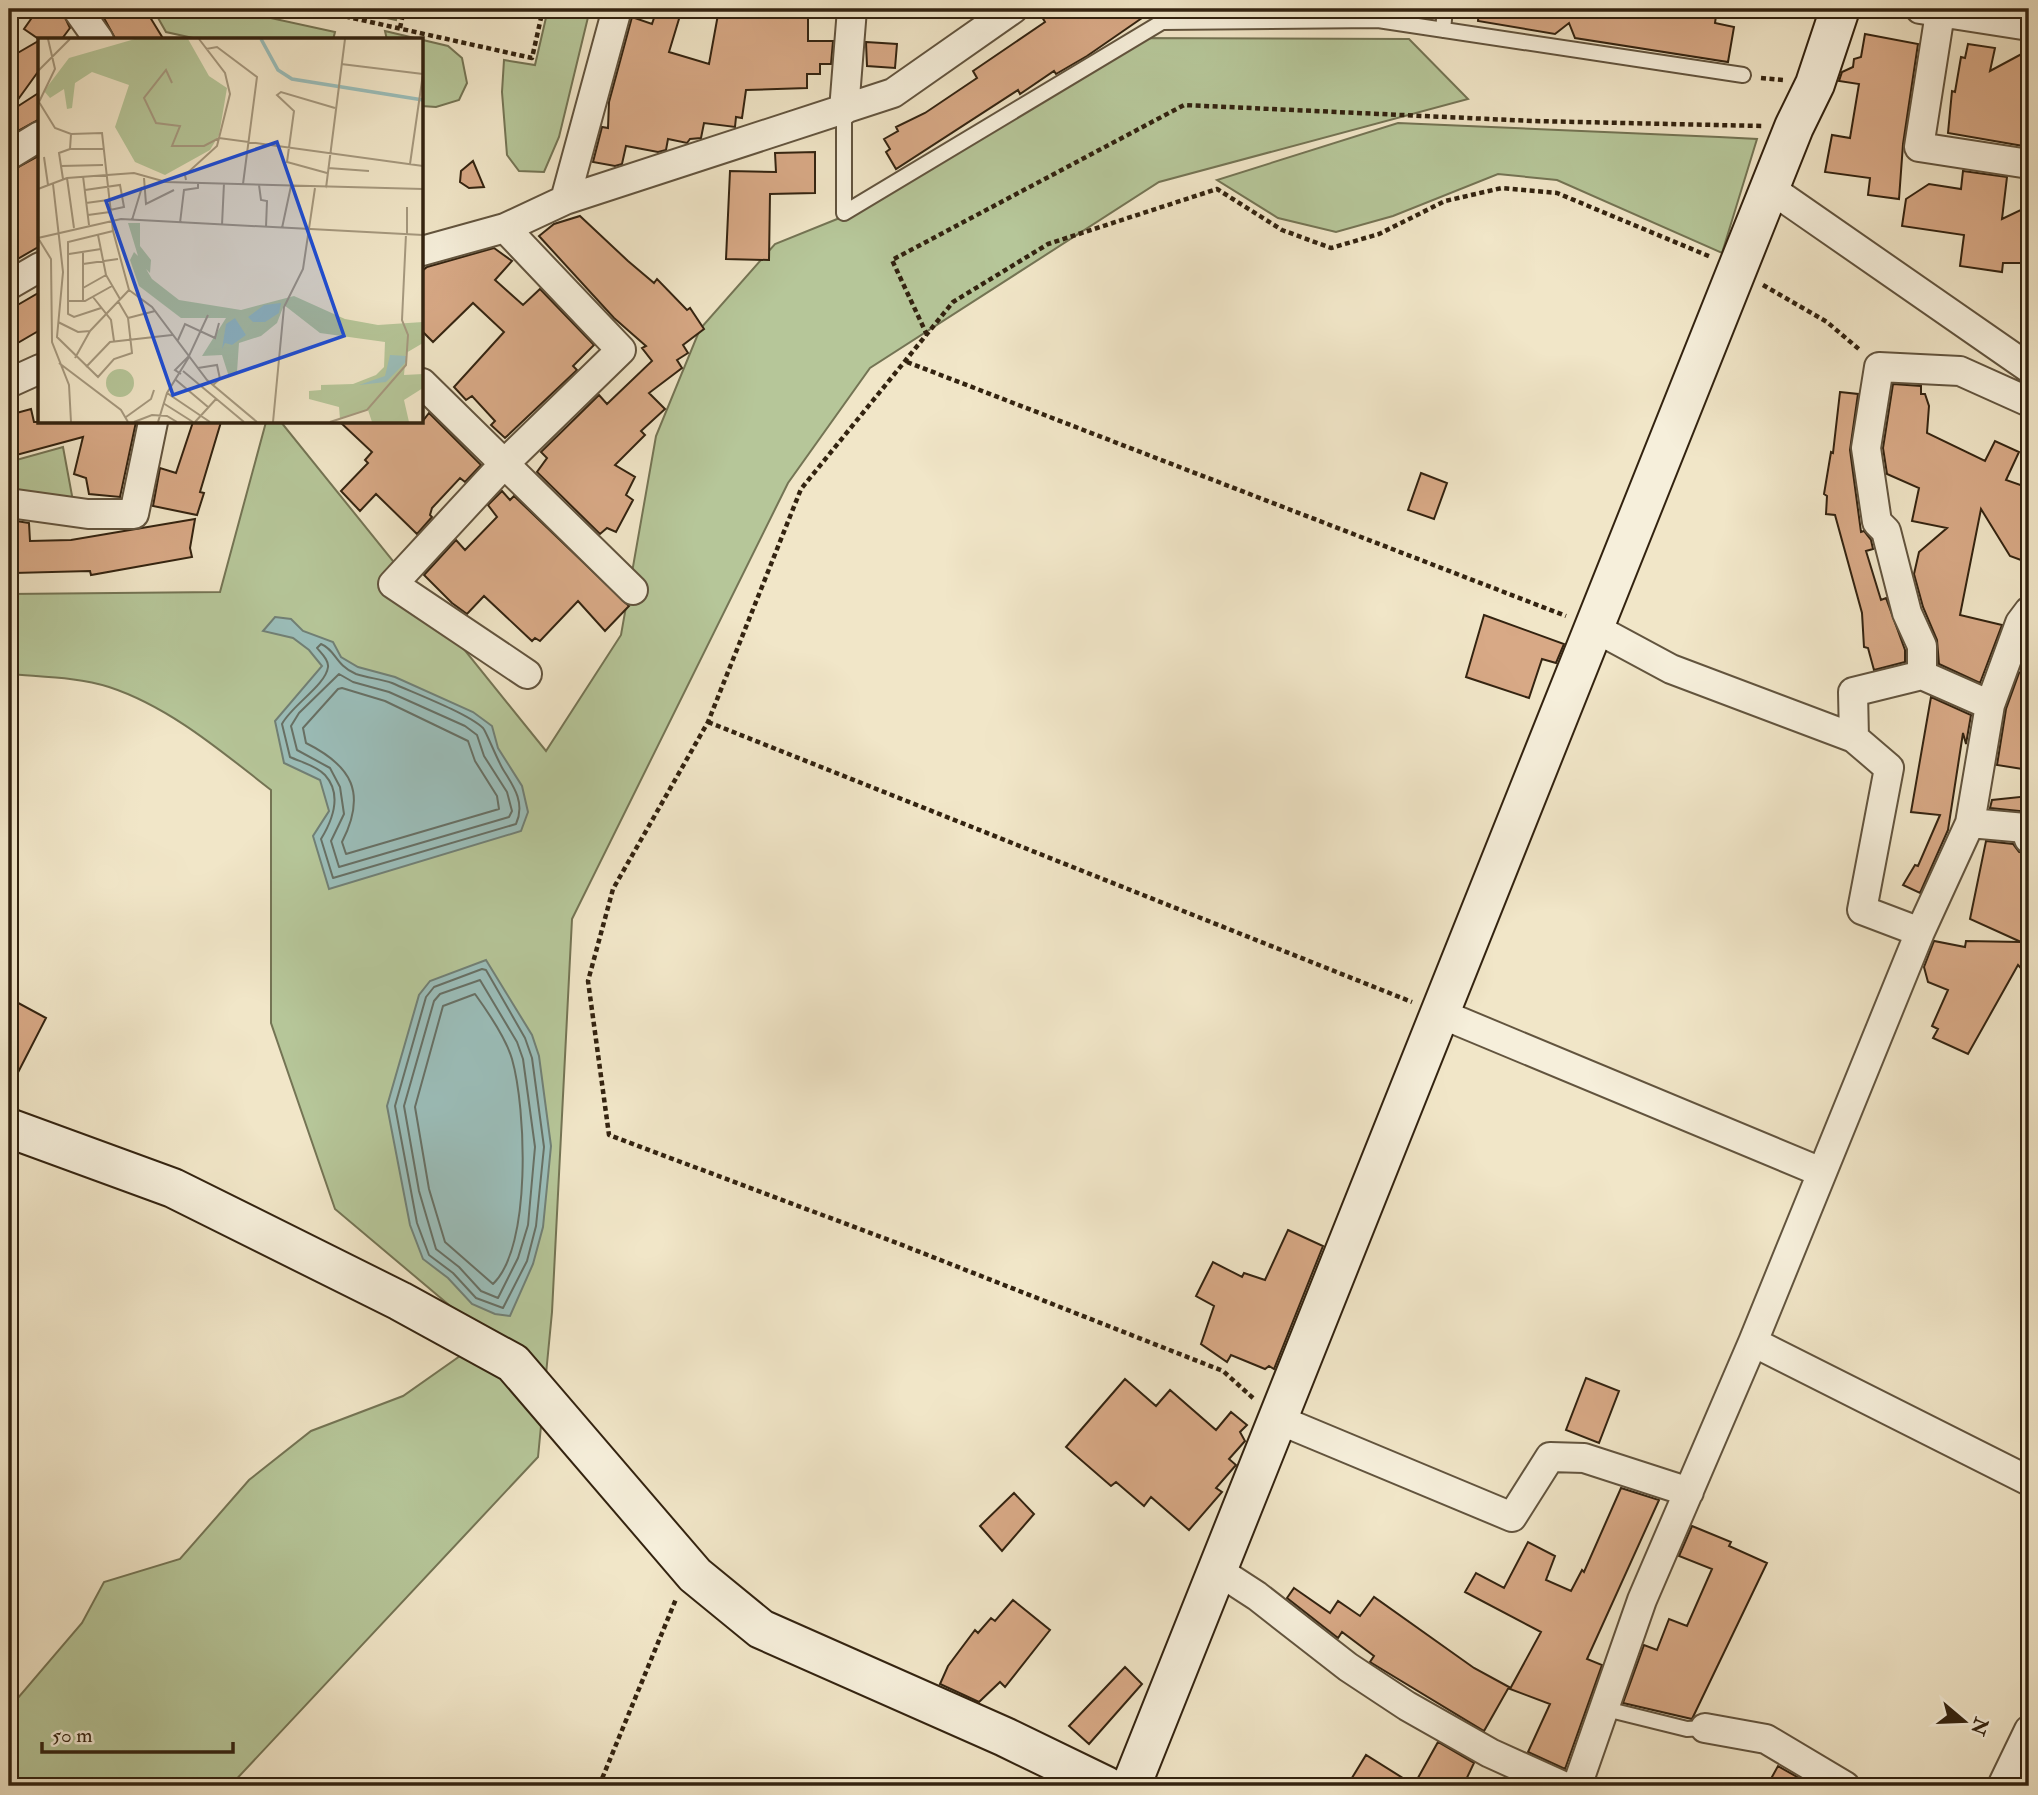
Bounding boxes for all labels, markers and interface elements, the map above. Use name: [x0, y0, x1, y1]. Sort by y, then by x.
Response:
inset map: [38, 38, 424, 424]
north arrow: [1930, 1686, 2000, 1756]
scale bar: [42, 1711, 233, 1755]
text: N: [1965, 1713, 1994, 1739]
text: 50 m: [52, 1722, 93, 1749]

